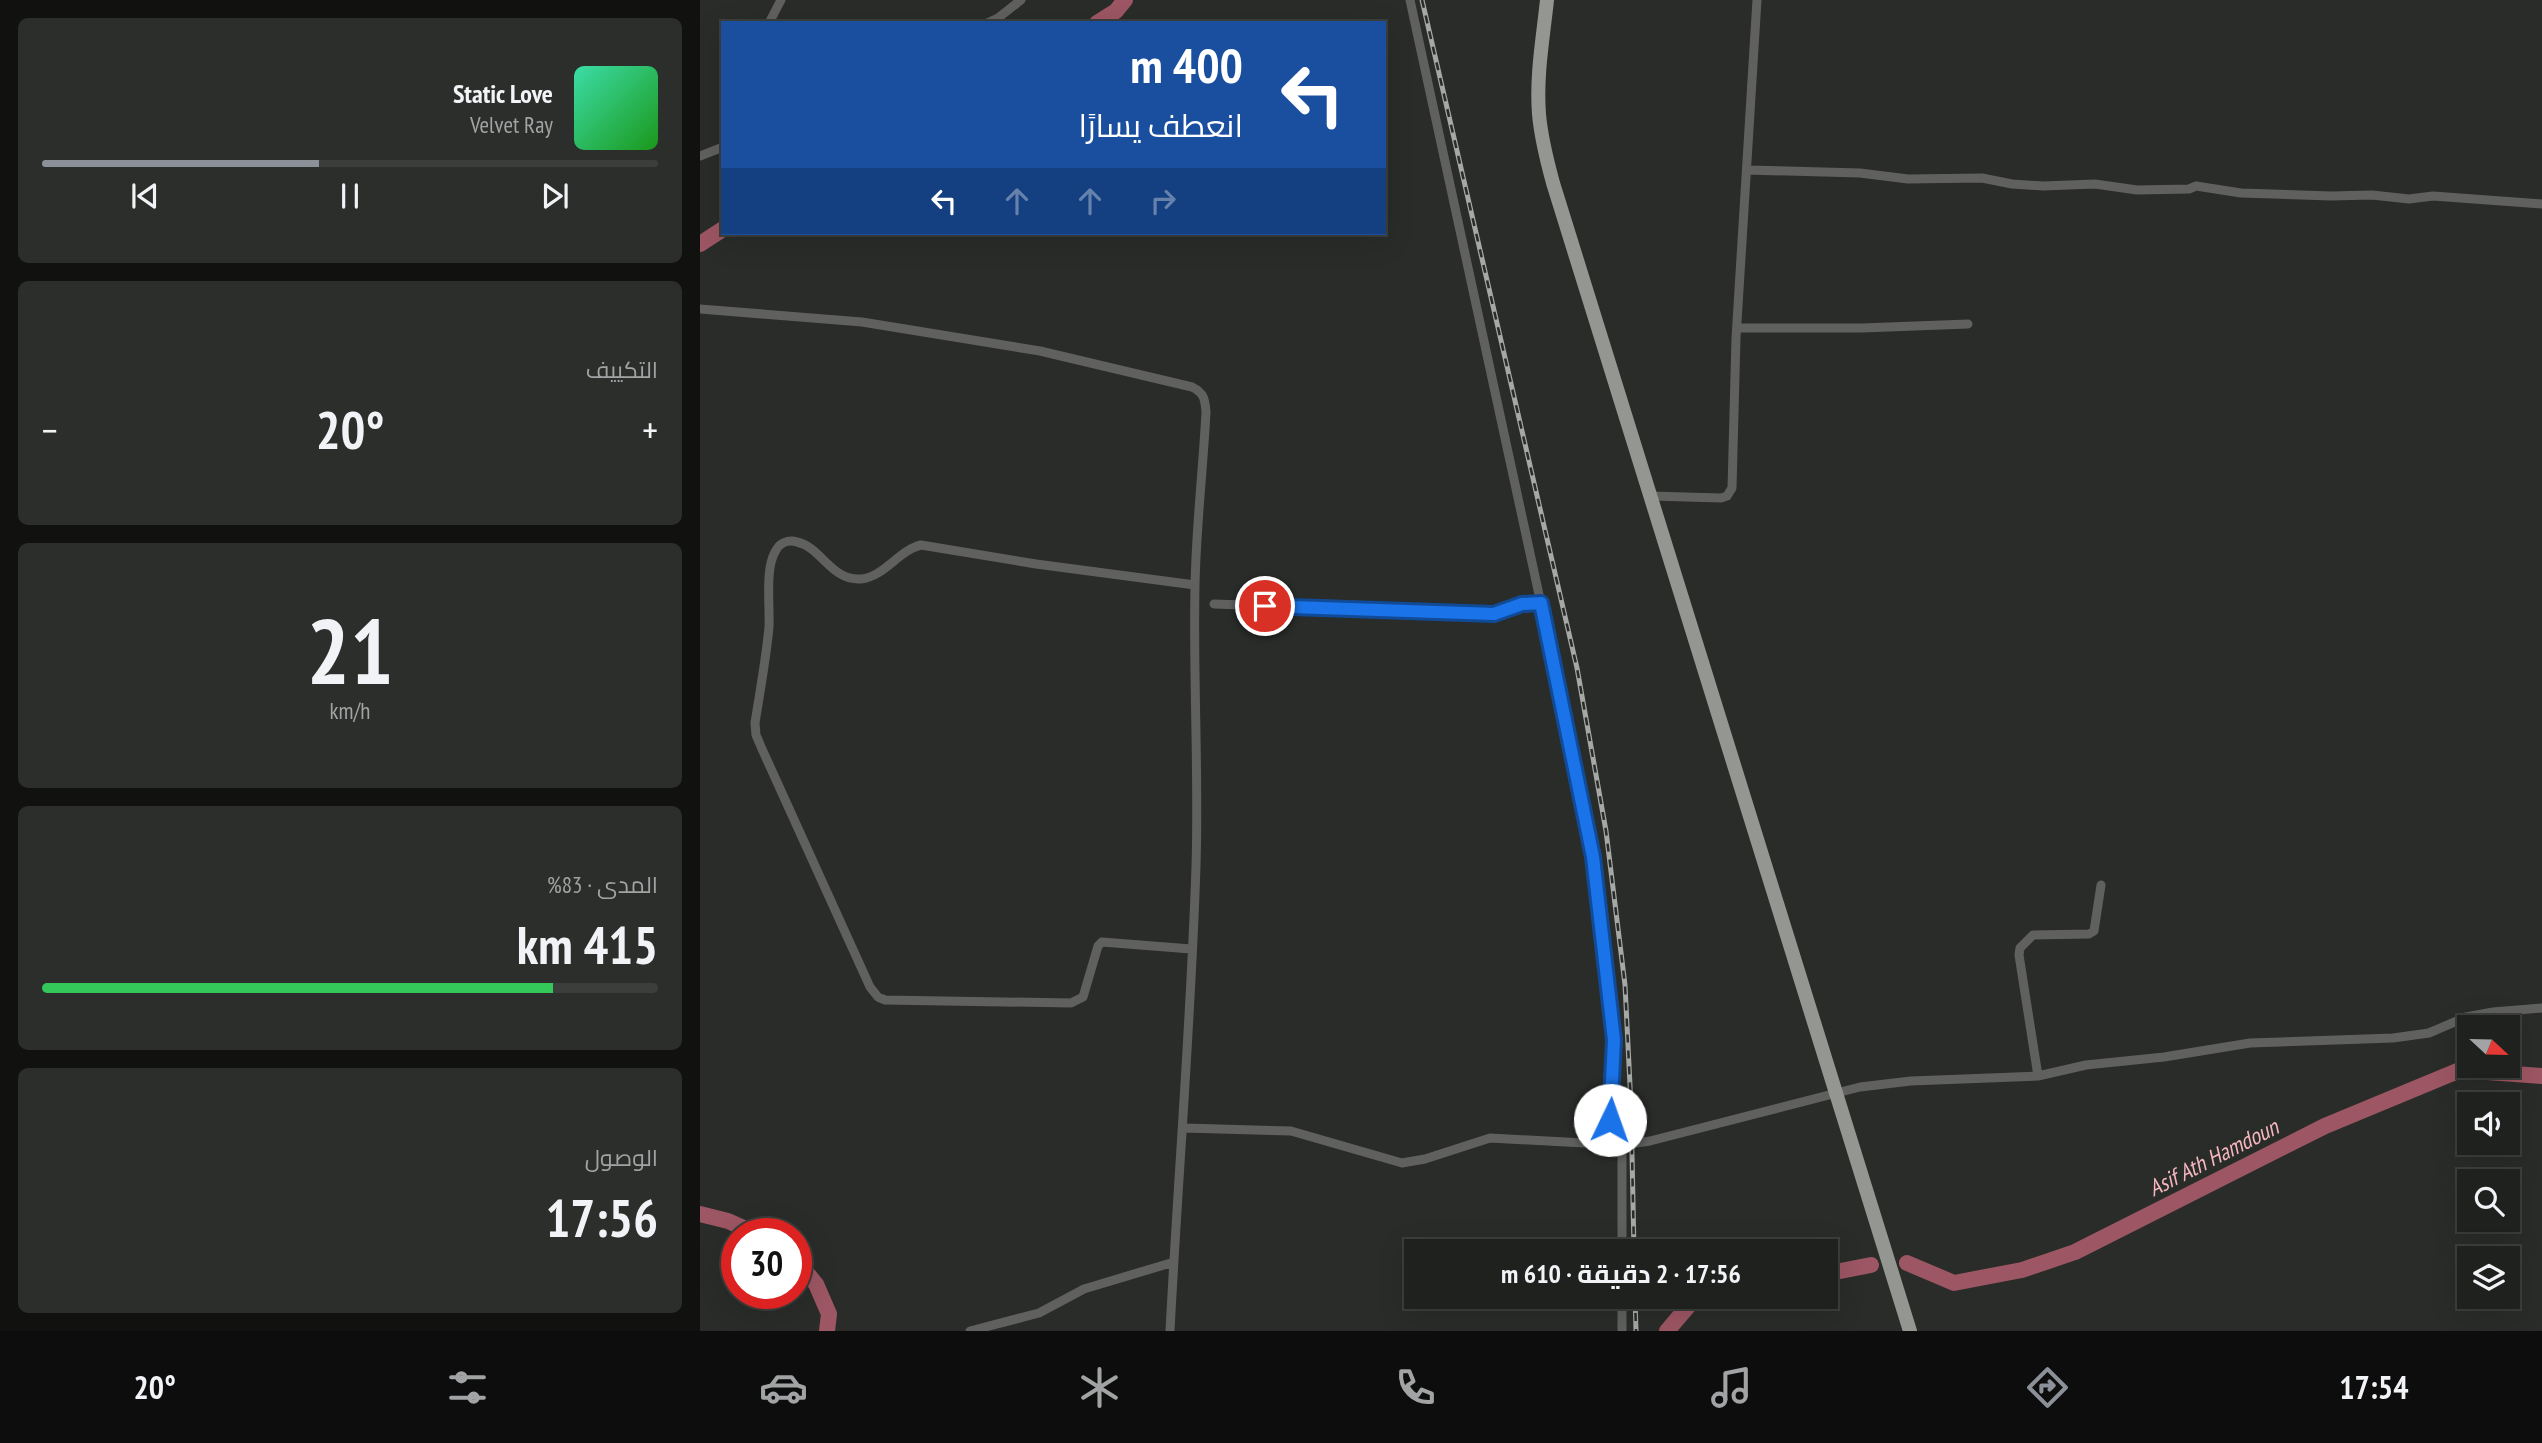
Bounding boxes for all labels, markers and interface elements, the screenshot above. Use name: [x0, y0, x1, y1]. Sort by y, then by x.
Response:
text: 400 m: [1130, 33, 1243, 97]
icon: left: [1267, 49, 1358, 140]
text: Static Love: [453, 77, 553, 110]
text: انعطف يسارًا: [1078, 104, 1243, 146]
text: Velvet Ray: [470, 110, 553, 139]
icon: previous: [126, 177, 164, 215]
icon: pause: [331, 177, 369, 215]
icon: next: [536, 177, 574, 215]
icon: left: [925, 182, 963, 220]
icon: ahead: [998, 182, 1036, 220]
icon: ahead: [1071, 182, 1109, 220]
icon: right: [1144, 182, 1182, 220]
text: التكييف: [586, 355, 658, 384]
text: 20°: [316, 396, 384, 463]
text: −: [42, 405, 58, 454]
text: +: [642, 405, 658, 454]
pin: [1235, 576, 1295, 636]
icon: arrive: [1246, 587, 1284, 625]
text: 21: [307, 591, 394, 709]
text: km/h: [330, 696, 370, 725]
text: المدى · 83%: [547, 870, 658, 899]
text: 415 km: [517, 911, 658, 978]
north arrow: [2457, 1015, 2520, 1078]
map controls: [2457, 1015, 2520, 1309]
position arrow: [1573, 1083, 1647, 1157]
button: sound: [2457, 1092, 2520, 1155]
water label: Asif Ath Hamdoun: [2143, 1111, 2285, 1202]
text: الوصول: [585, 1143, 658, 1172]
button: search: [2457, 1169, 2520, 1232]
text: 17:56: [546, 1184, 658, 1251]
speed limit sign: 30: [721, 1218, 812, 1309]
button: layers: [2457, 1246, 2520, 1309]
text: 17:56 · 2 دقيقة · 610 m: [1501, 1257, 1741, 1290]
icon: filters: [443, 1363, 492, 1412]
icon: car: [759, 1363, 808, 1412]
icon: climate: [1075, 1363, 1124, 1412]
icon: phone: [1391, 1363, 1440, 1412]
icon: music: [1707, 1363, 1756, 1412]
icon: directions: [2023, 1363, 2072, 1412]
text: 20°: [134, 1366, 176, 1408]
text: 17:54: [2339, 1366, 2408, 1408]

